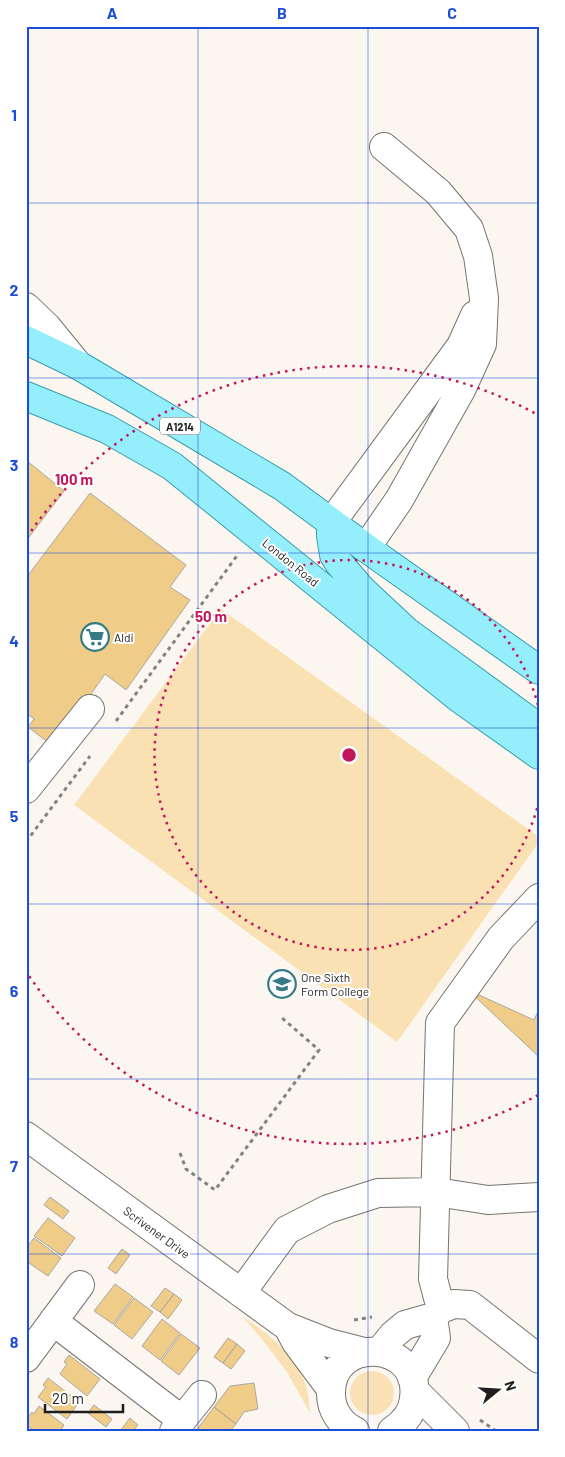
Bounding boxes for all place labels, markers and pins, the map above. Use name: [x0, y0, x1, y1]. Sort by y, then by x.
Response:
supermarket icon: Aldi: [80, 622, 110, 652]
place label: Aldi: [114, 630, 134, 644]
centre of rings: [340, 746, 358, 764]
school or university icon: One Sixth Form College: [267, 969, 297, 999]
place label: One Sixth Form College: [301, 970, 369, 998]

